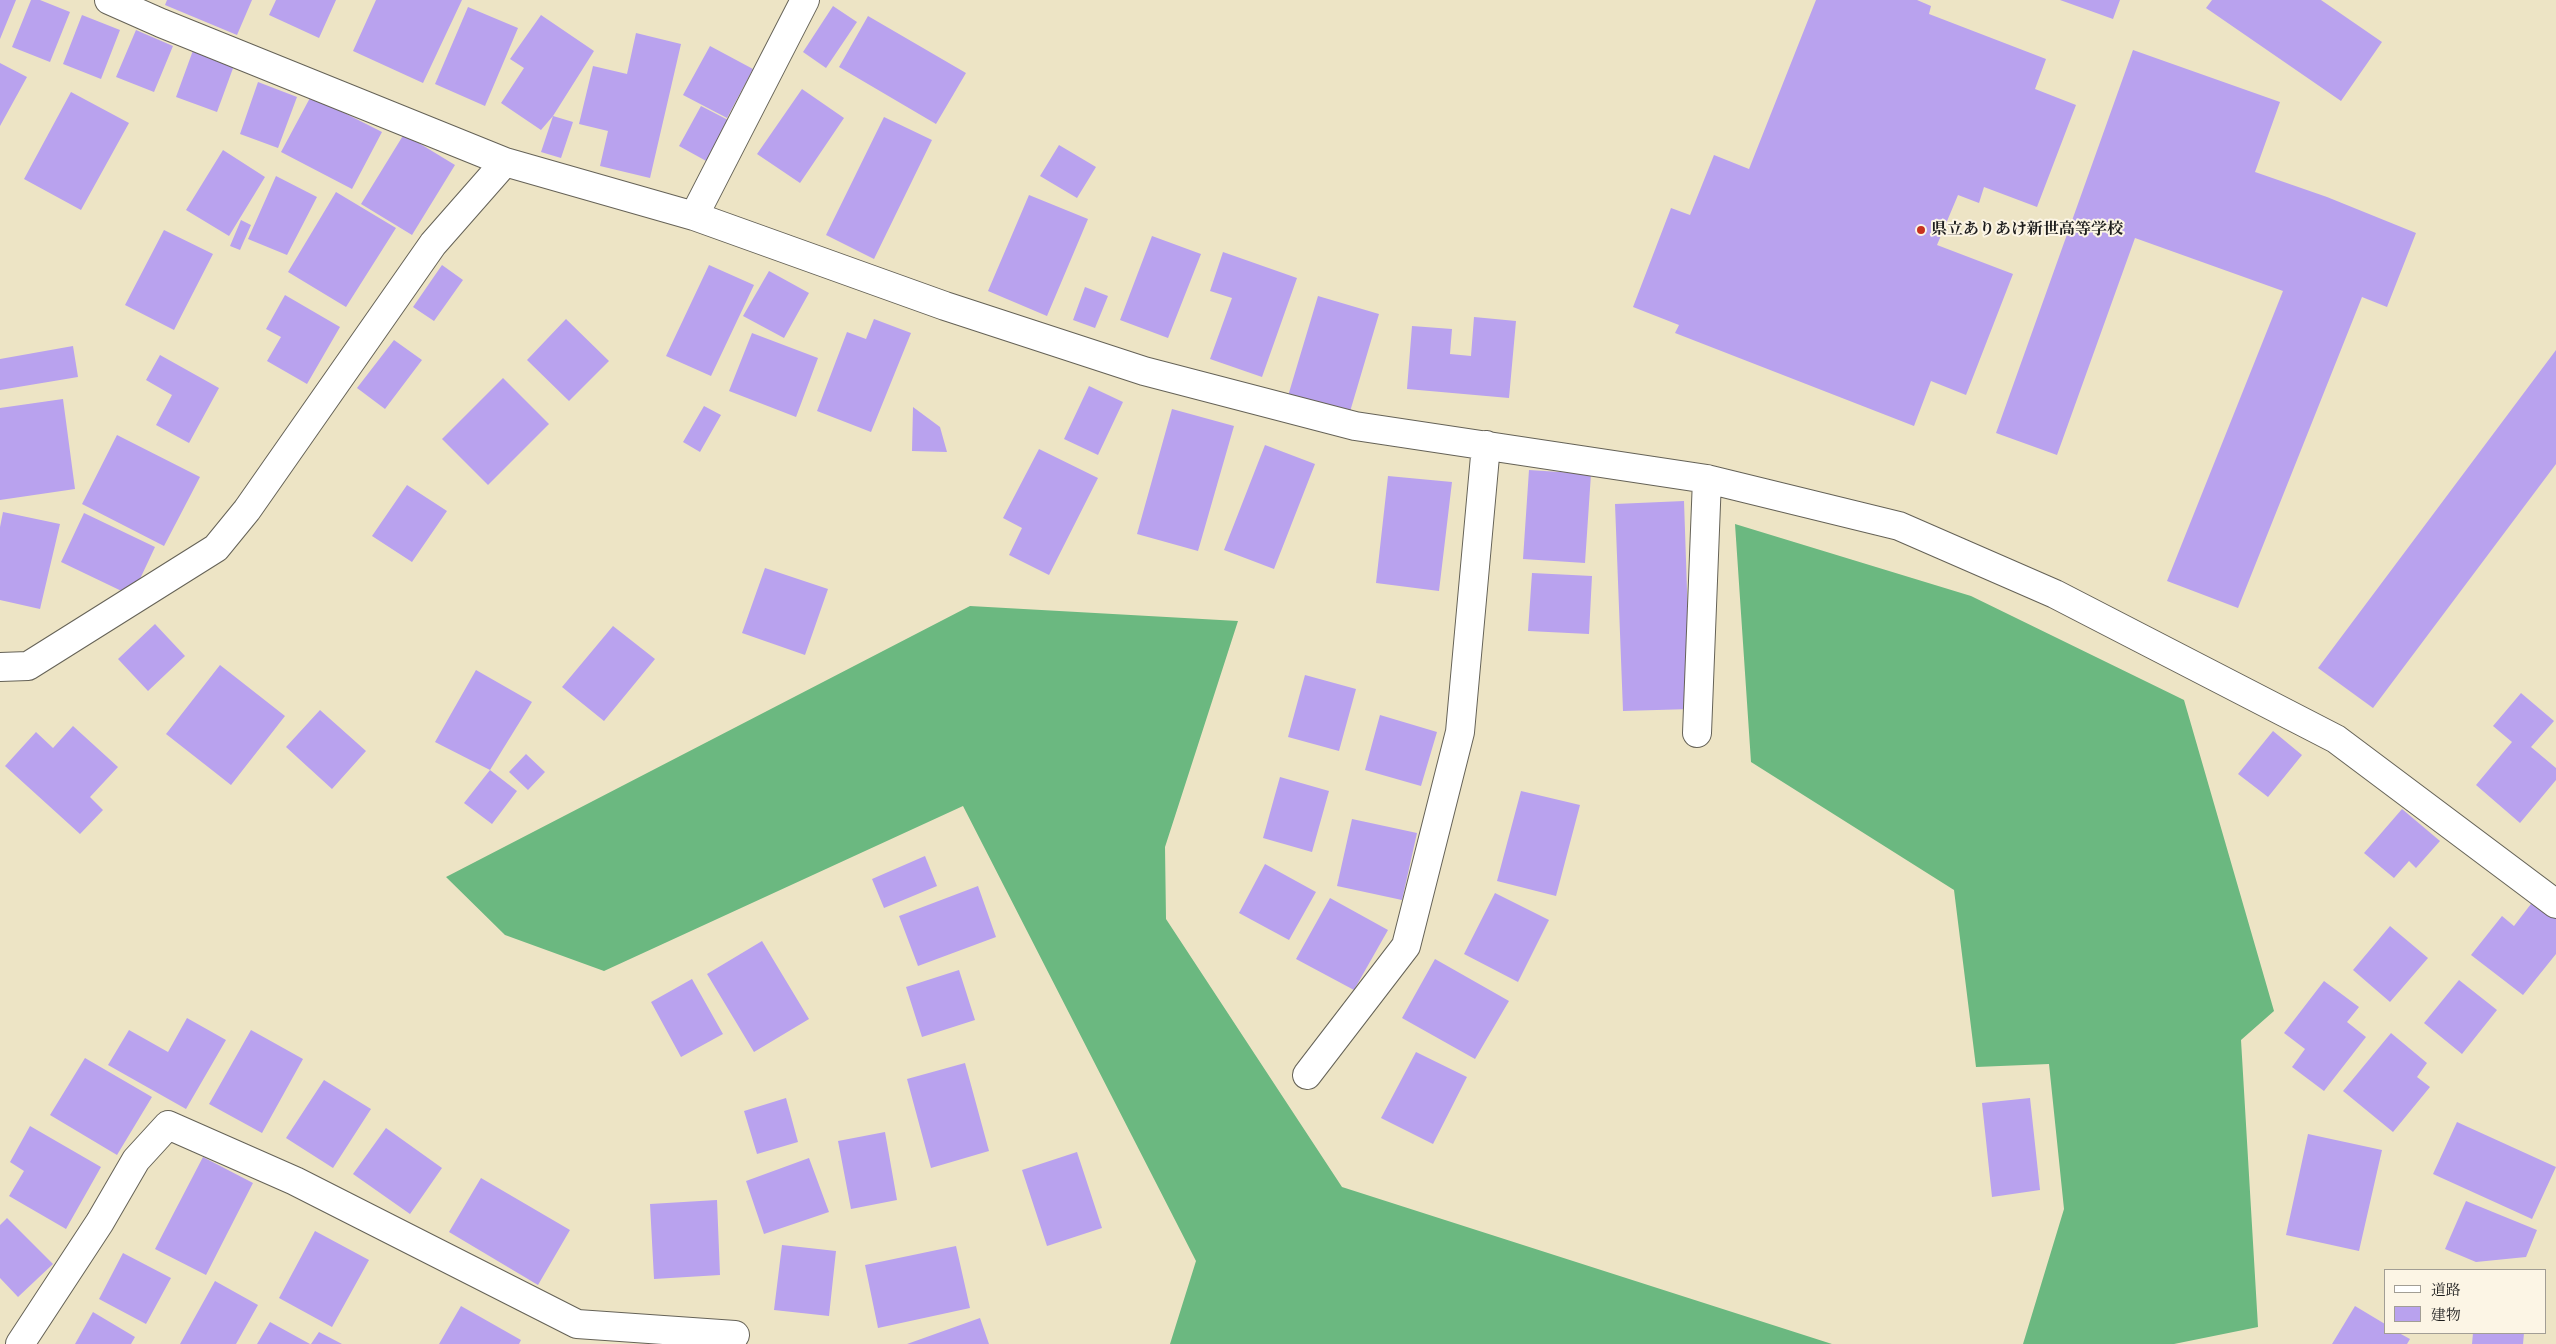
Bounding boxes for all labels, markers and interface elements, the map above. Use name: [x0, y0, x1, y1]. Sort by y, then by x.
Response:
place label: 県立ありあけ新世高等学校: [1931, 220, 2123, 240]
marker: 県立ありあけ新世高等学校: [1915, 224, 1927, 236]
legend: [2384, 1269, 2546, 1334]
text: 道路: [2431, 1281, 2461, 1300]
text: 建物: [2431, 1306, 2461, 1325]

